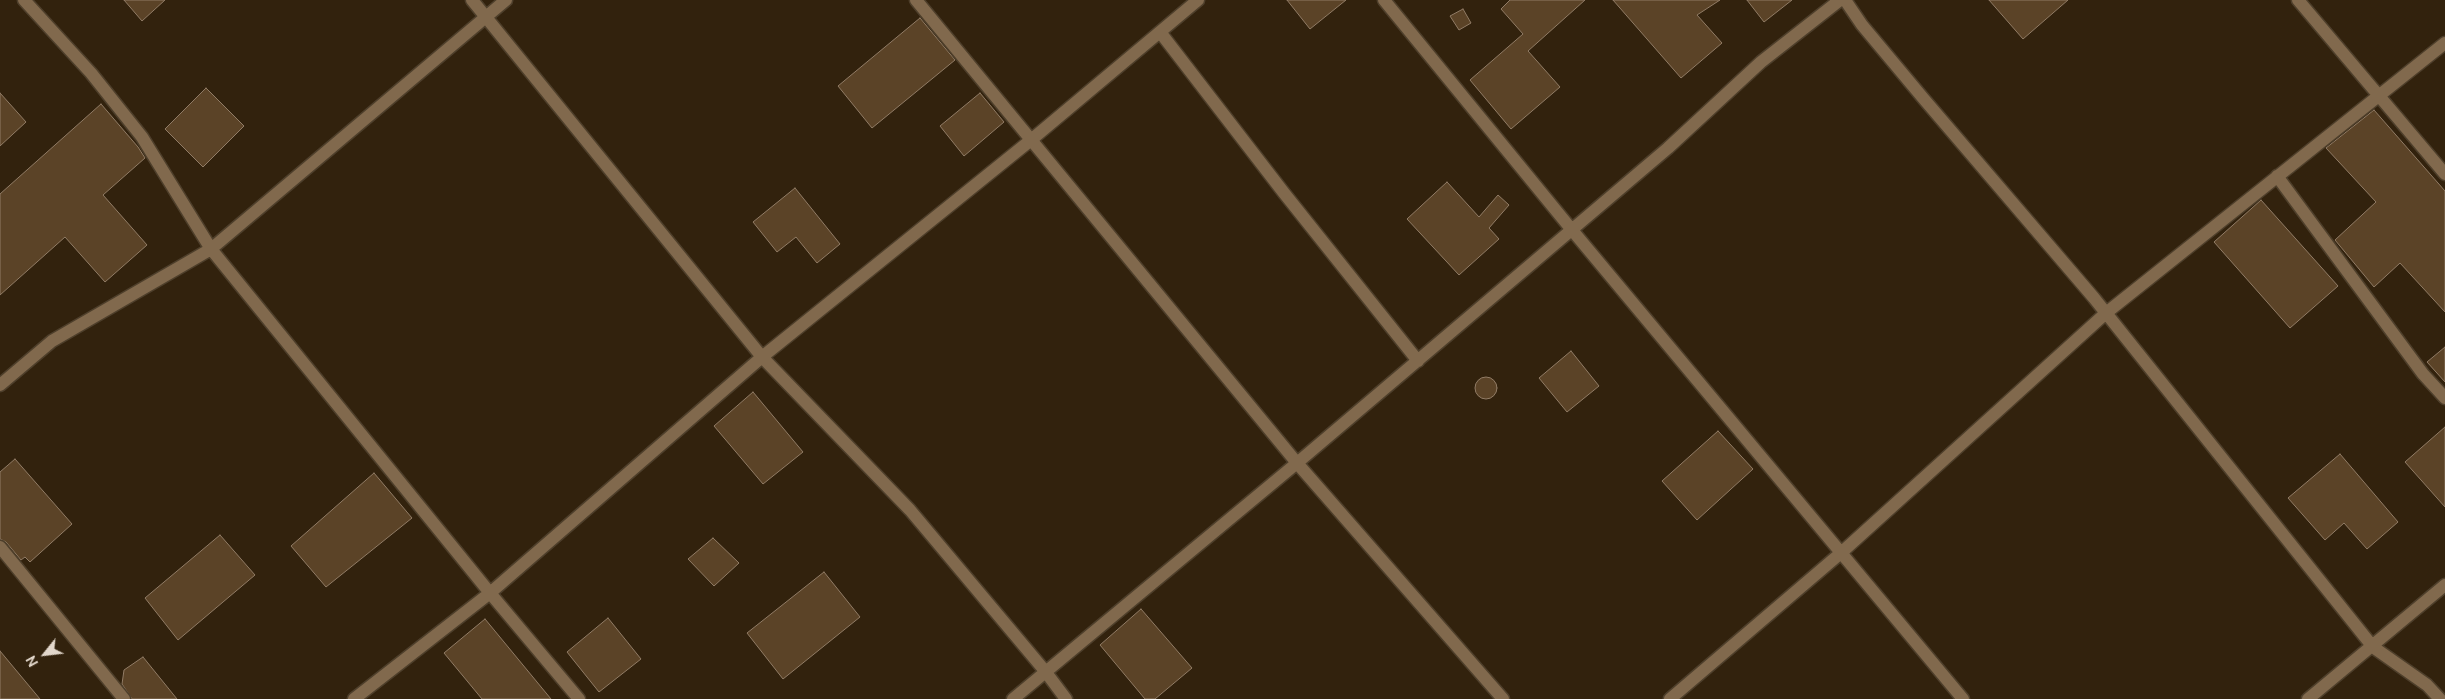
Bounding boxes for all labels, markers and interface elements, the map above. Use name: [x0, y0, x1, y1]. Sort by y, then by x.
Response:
north arrow: [20, 629, 70, 679]
text: N: [22, 653, 41, 670]

